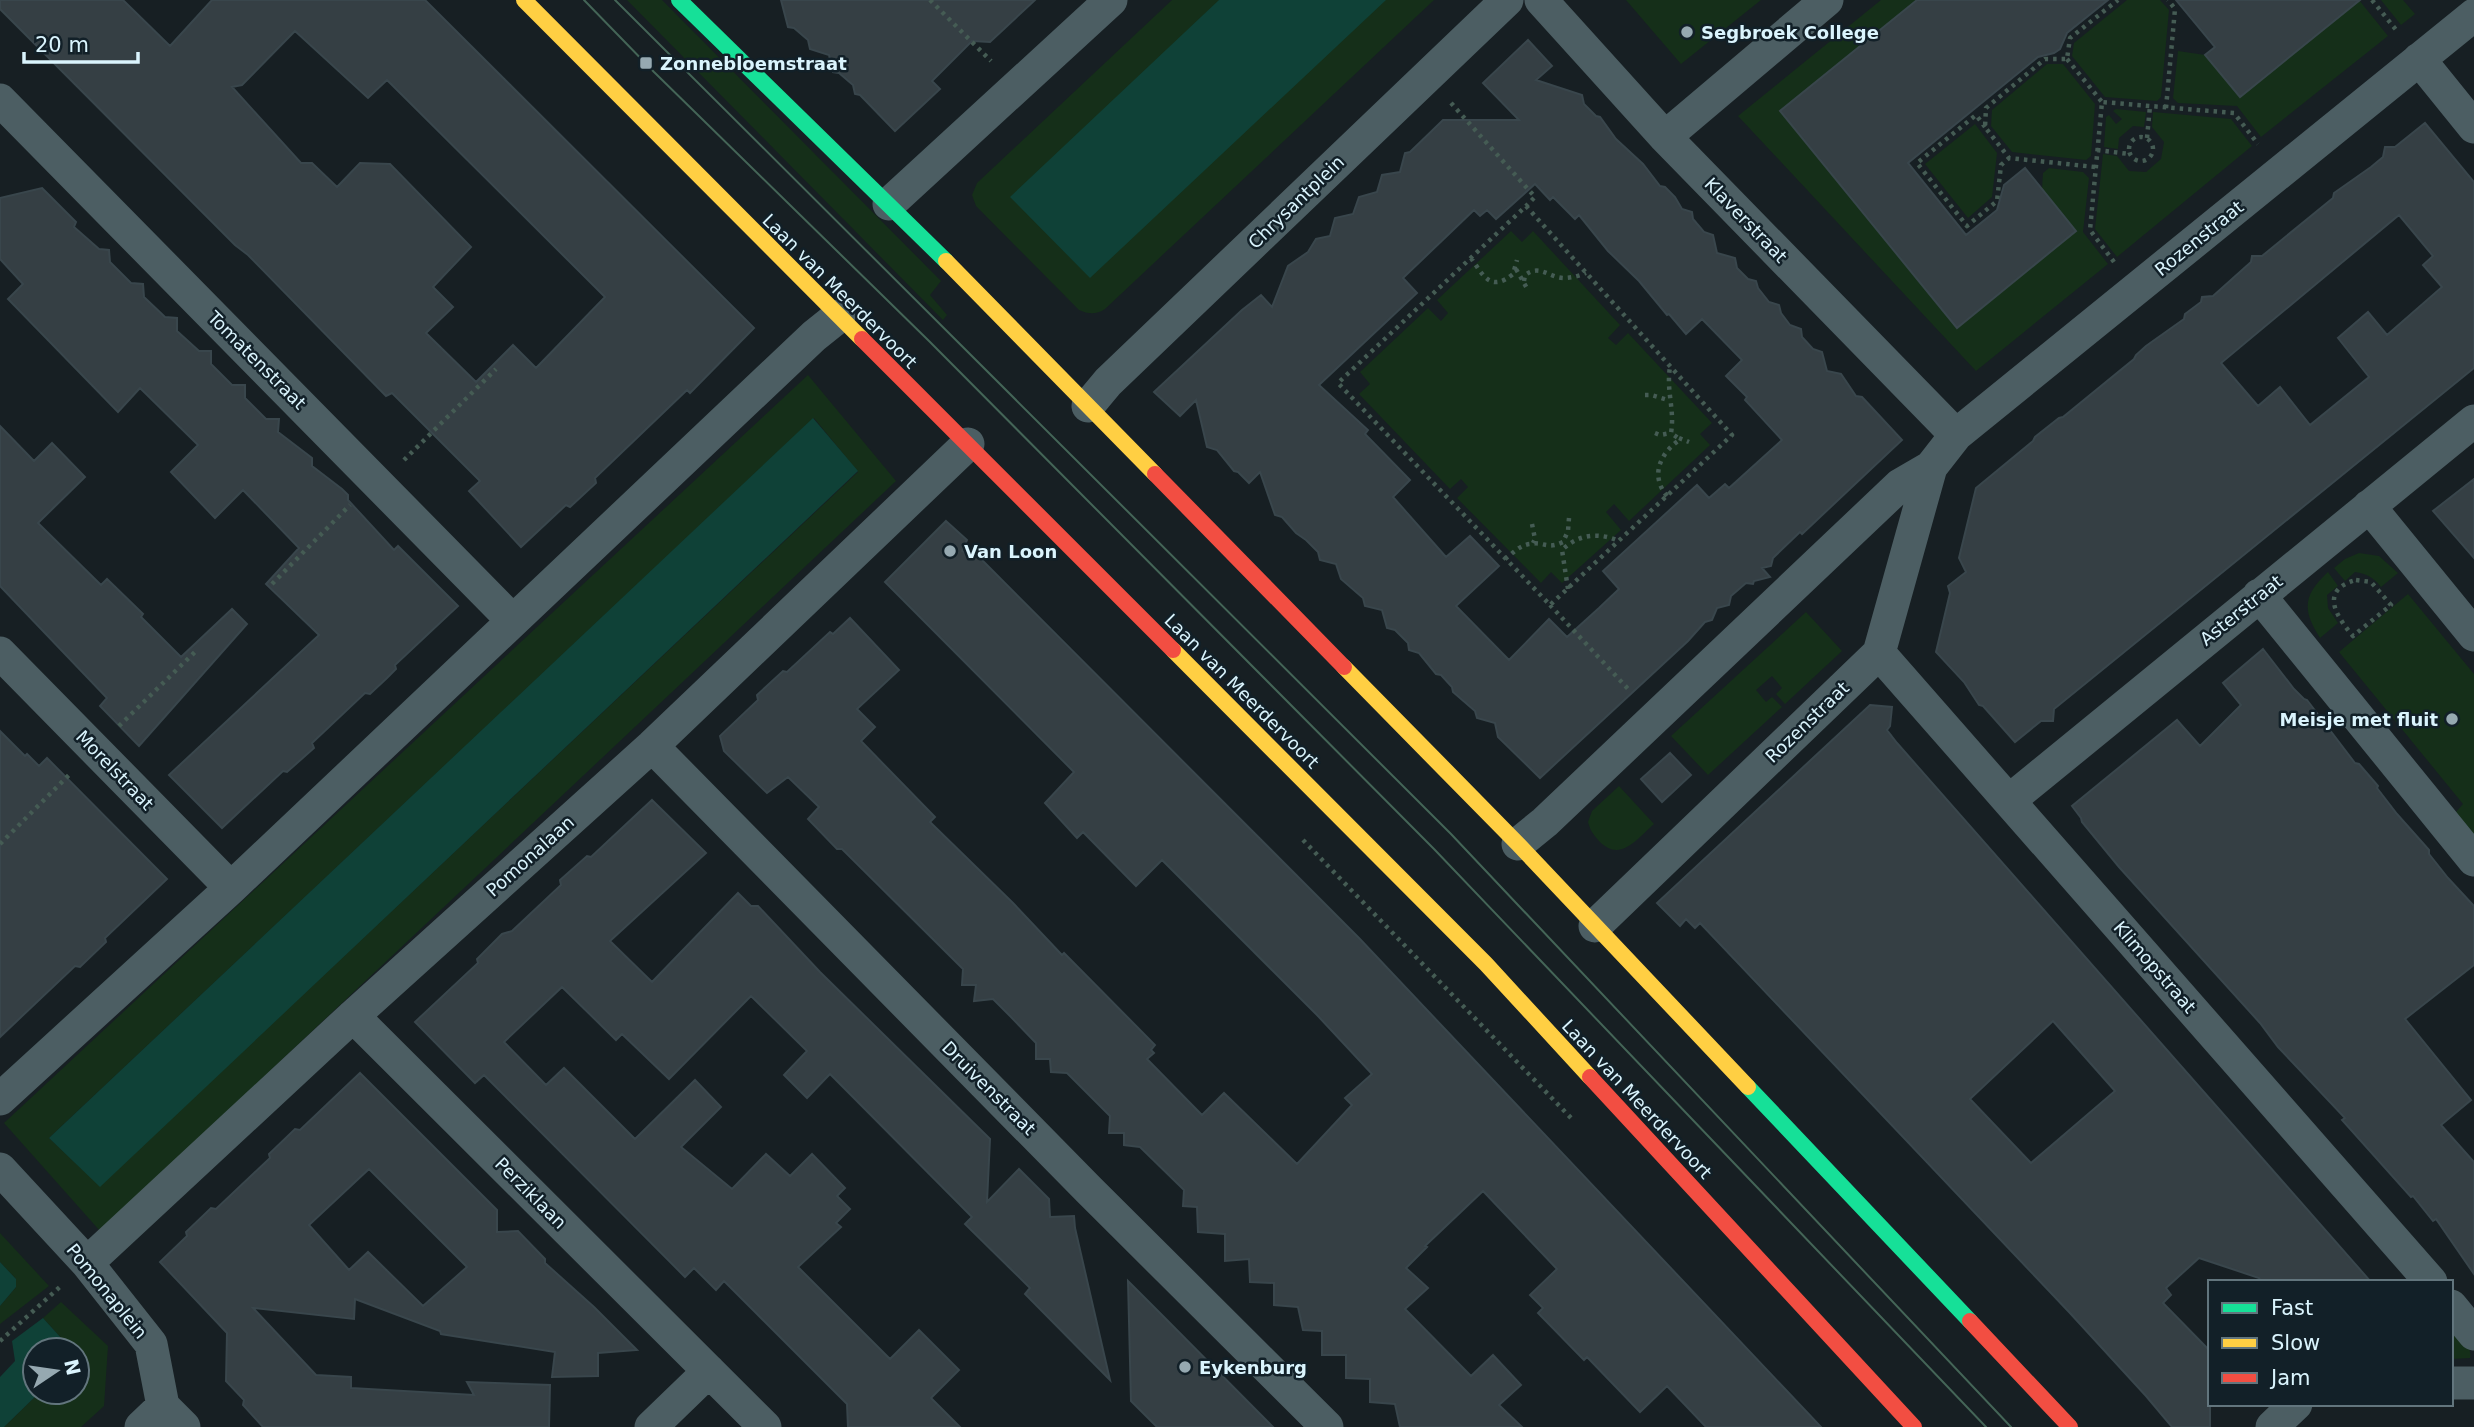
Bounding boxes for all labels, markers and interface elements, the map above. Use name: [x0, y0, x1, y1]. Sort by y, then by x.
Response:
scale bar: [24, 21, 138, 65]
place label: Segbroek College: [1701, 22, 1879, 43]
marker: Segbroek College: [1679, 24, 1695, 40]
text: 20 m: [35, 33, 89, 57]
place label: Zonnebloemstraat: [660, 53, 847, 74]
marker: Zonnebloemstraat: [638, 55, 654, 71]
street label: Chrysantplein: [1244, 151, 1348, 253]
street label: Klaverstraat: [1700, 173, 1792, 267]
street label: Rozenstraat: [2151, 196, 2247, 280]
street label: Laan van Meerdervoort: [758, 209, 922, 373]
street label: Tomatenstraat: [203, 306, 310, 413]
place label: Van Loon: [964, 541, 1057, 562]
marker: Van Loon: [942, 543, 958, 559]
street label: Asterstraat: [2195, 570, 2287, 650]
street label: Laan van Meerdervoort: [1160, 609, 1324, 773]
street label: Rozenstraat: [1761, 677, 1853, 767]
place label: Meisje met fluit: [2280, 709, 2438, 730]
marker: Meisje met fluit: [2444, 711, 2460, 727]
street label: Morelstraat: [72, 726, 158, 814]
street label: Pomonalaan: [482, 811, 578, 901]
street label: Klimopstraat: [2109, 917, 2201, 1017]
street label: Laan van Meerdervoort: [1558, 1015, 1716, 1183]
street label: Druivenstraat: [938, 1037, 1040, 1139]
street label: Perziklaan: [491, 1153, 571, 1233]
street label: Pomonaplein: [62, 1239, 152, 1343]
legend: [2208, 1280, 2453, 1406]
text: Fast: [2271, 1296, 2313, 1320]
text: Slow: [2271, 1331, 2320, 1355]
north arrow: [21, 1336, 91, 1406]
text: N: [60, 1357, 85, 1377]
place label: Eykenburg: [1199, 1357, 1307, 1378]
marker: Eykenburg: [1177, 1359, 1193, 1375]
text: Jam: [2269, 1366, 2311, 1390]

